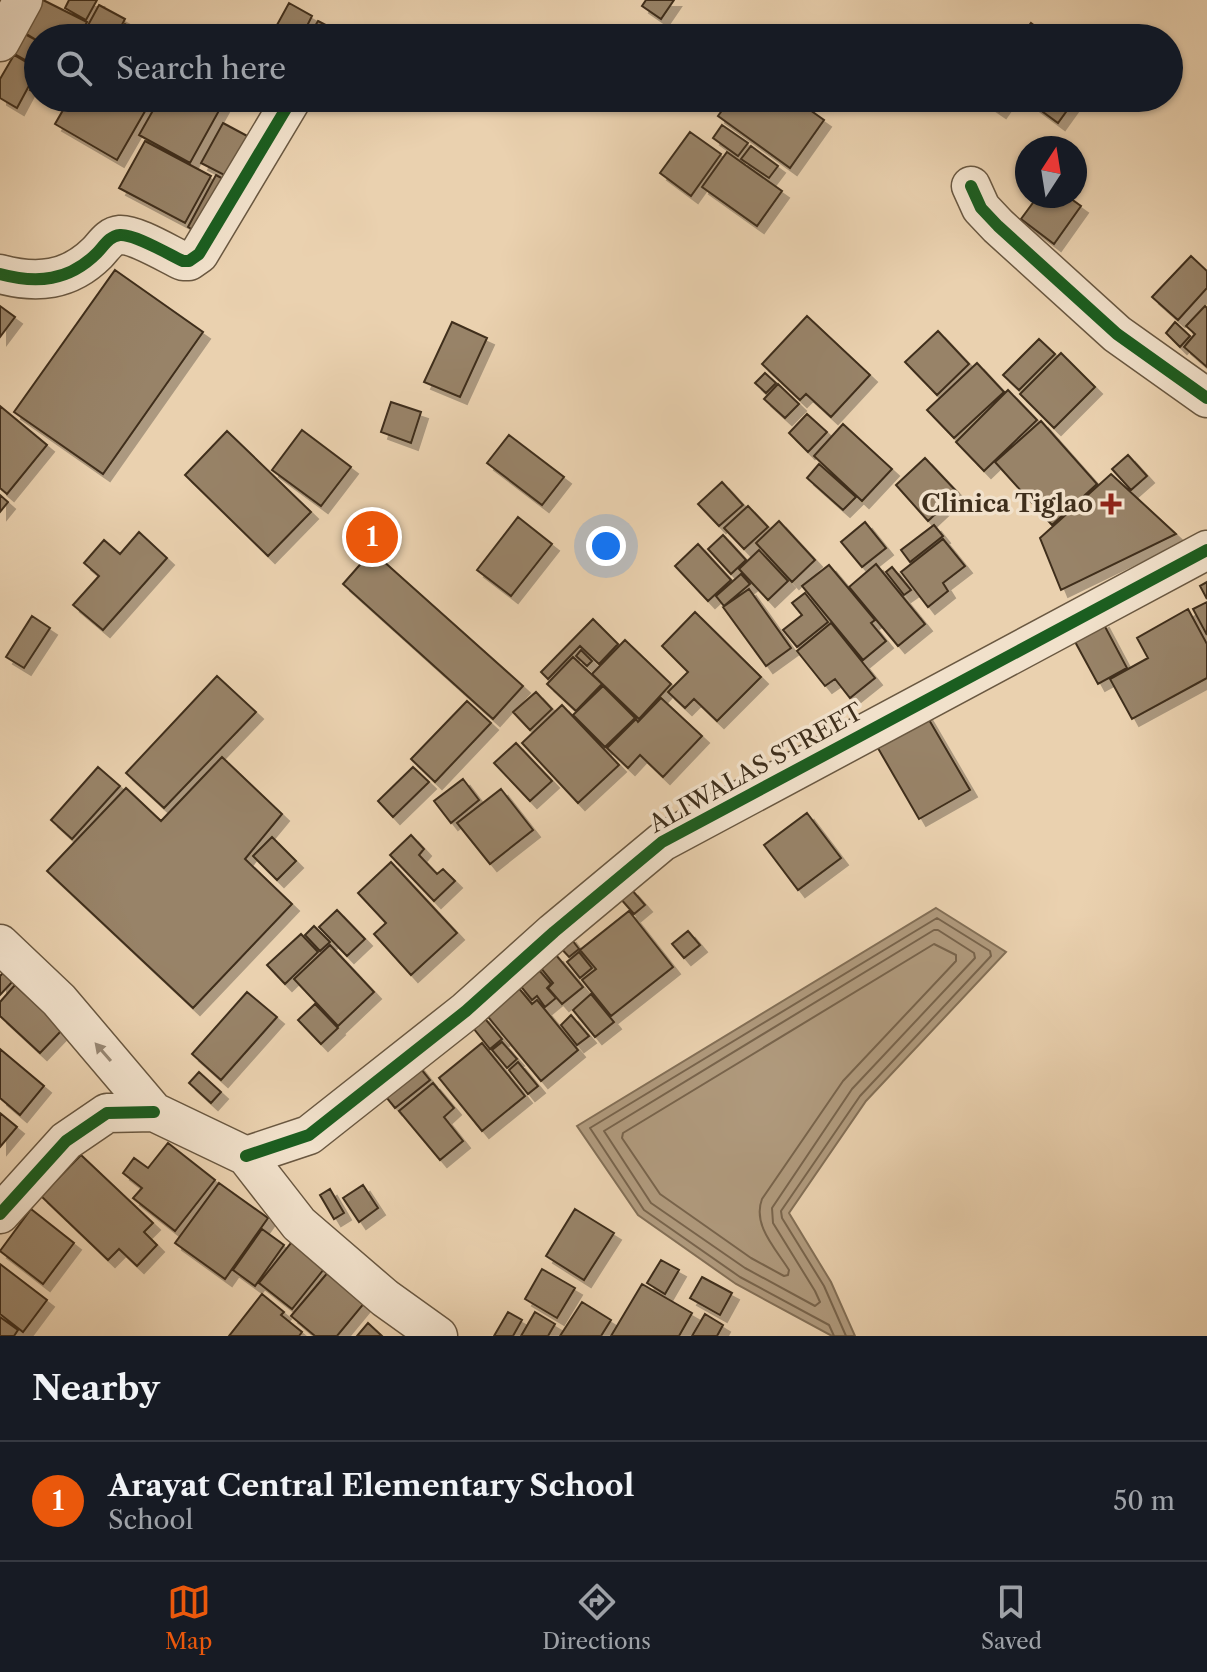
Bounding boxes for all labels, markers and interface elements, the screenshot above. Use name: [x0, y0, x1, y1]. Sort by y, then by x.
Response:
search box: [24, 24, 1183, 112]
icon: search: [52, 46, 96, 90]
text: Search here: [116, 50, 286, 87]
north arrow: [1015, 136, 1087, 208]
place label: Clinica Tiglao: [921, 489, 1093, 518]
marker: Clinica Tiglao: [1100, 493, 1122, 515]
pin: 1: [346, 507, 398, 567]
your location: [586, 526, 626, 566]
street label: ALIWALAS STREET: [643, 697, 868, 839]
one-way arrow: [95, 1043, 112, 1063]
text: Nearby: [32, 1367, 160, 1409]
text: Arayat Central Elementary School: [108, 1467, 634, 1504]
text: 1: [52, 1485, 64, 1517]
text: 50 m: [1113, 1485, 1175, 1517]
text: School: [108, 1504, 193, 1536]
tab: Map: [165, 1580, 212, 1655]
tab: Directions: [542, 1580, 651, 1655]
tab: Saved: [981, 1580, 1042, 1655]

